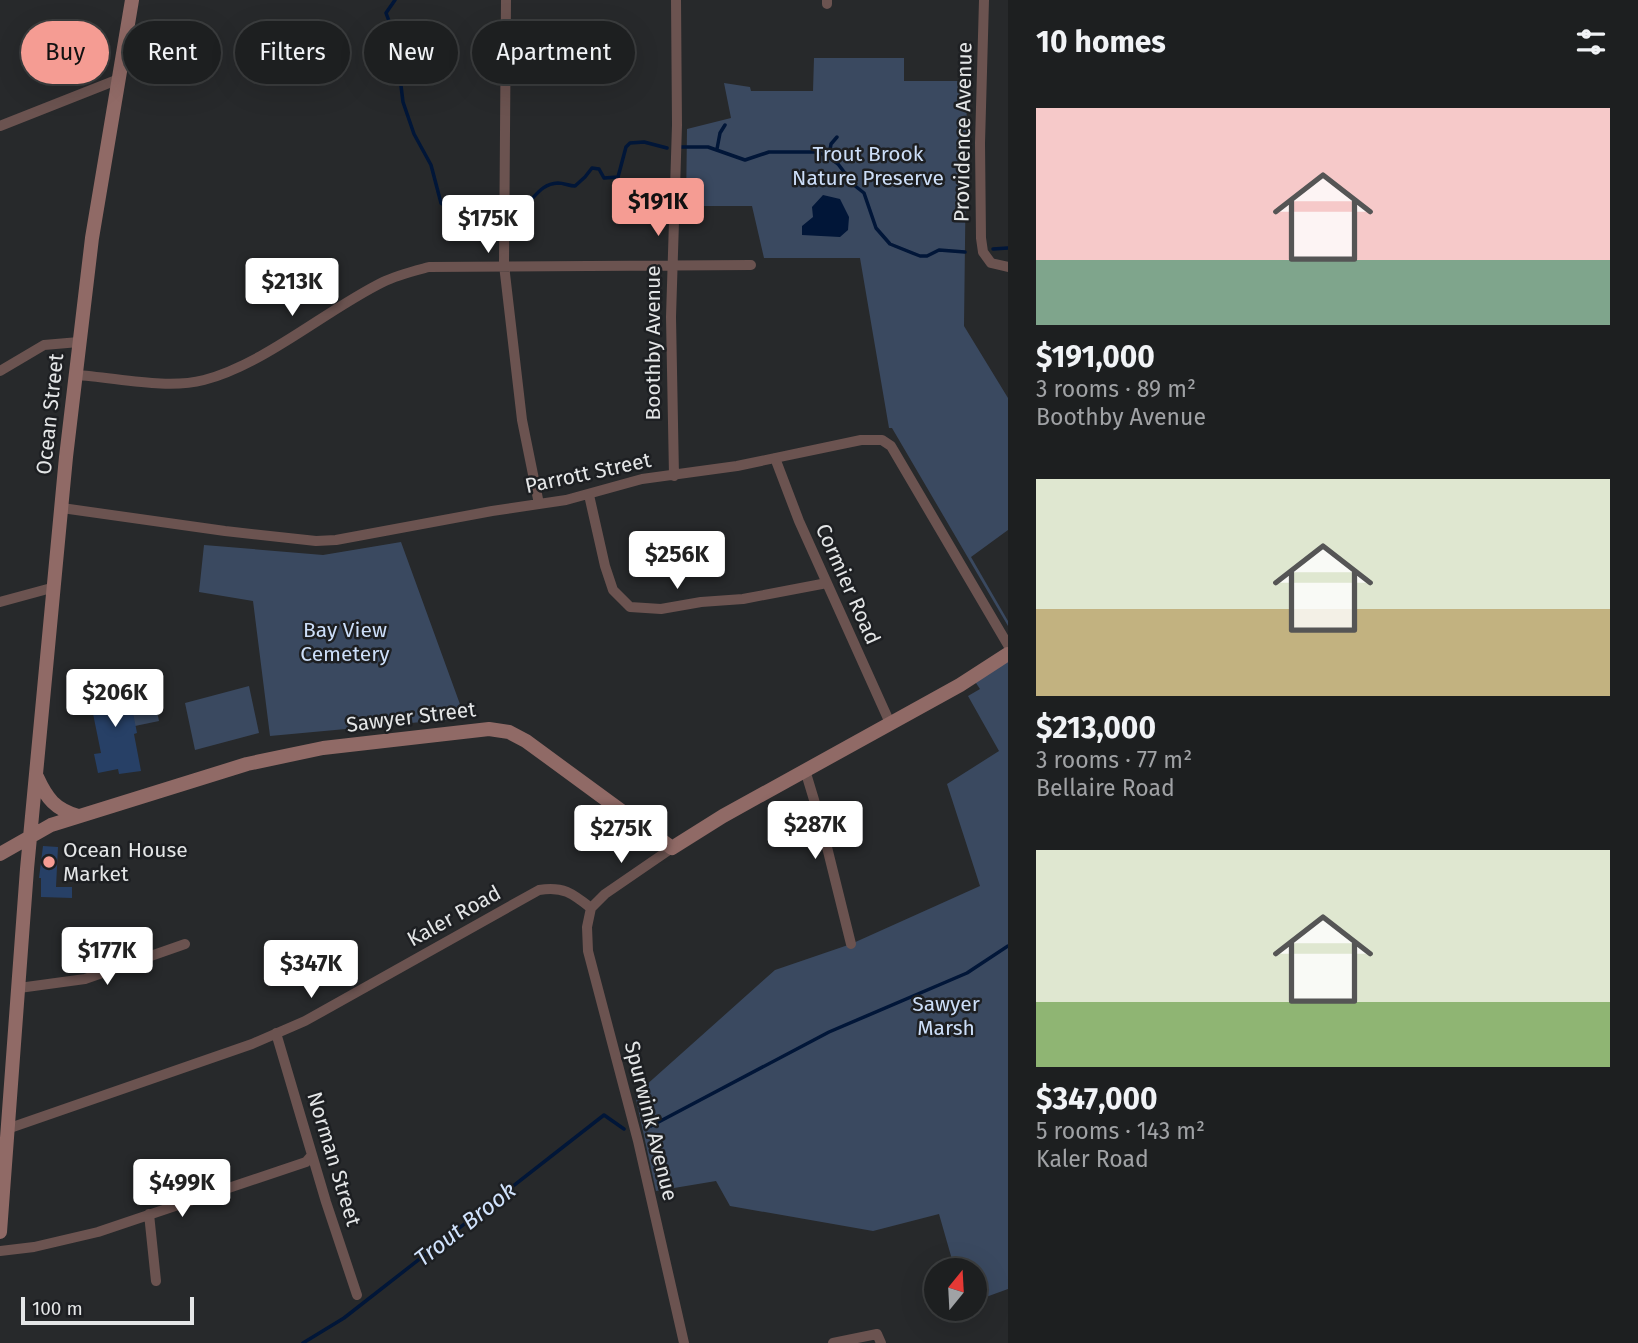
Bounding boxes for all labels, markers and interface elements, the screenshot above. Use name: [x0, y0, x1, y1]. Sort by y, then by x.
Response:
chip: Buy: [21, 21, 109, 84]
chip: Rent: [123, 21, 221, 84]
chip: Filters: [235, 21, 350, 84]
chip: New: [364, 21, 458, 84]
chip: Apartment: [472, 21, 635, 84]
icon: filters: [1572, 23, 1610, 61]
text: 10 homes: [1036, 24, 1166, 60]
street label: Providence Avenue: [948, 42, 978, 222]
park label: Trout Brook Nature Preserve: [792, 141, 944, 191]
icon: home: [1260, 154, 1386, 280]
pin: $191K: [609, 178, 707, 238]
text: $191K: [628, 187, 688, 215]
pin: $175K: [439, 196, 537, 255]
text: $175K: [458, 204, 518, 232]
pin: $213K: [243, 258, 341, 318]
street label: Boothby Avenue: [640, 265, 666, 421]
text: $213K: [262, 267, 322, 295]
text: $191,000: [1036, 339, 1155, 375]
street label: Ocean Street: [31, 352, 69, 476]
text: 3 rooms · 89 m²: [1036, 375, 1196, 403]
text: Boothby Avenue: [1036, 403, 1206, 431]
street label: Parrott Street: [523, 447, 654, 499]
street label: Cormier Road: [810, 520, 886, 648]
icon: home: [1260, 525, 1386, 651]
pin: $256K: [628, 532, 726, 591]
text: $256K: [645, 540, 709, 568]
park label: Bay View Cemetery: [300, 617, 390, 667]
pin: $206K: [66, 670, 164, 729]
text: $206K: [82, 678, 148, 706]
street label: Sawyer Street: [345, 696, 478, 738]
text: $213,000: [1036, 710, 1156, 746]
text: 3 rooms · 77 m²: [1036, 746, 1192, 774]
text: Bellaire Road: [1036, 774, 1175, 802]
pin: $287K: [766, 802, 864, 861]
pin: $275K: [572, 806, 670, 865]
text: $287K: [784, 810, 846, 838]
text: $275K: [590, 814, 652, 842]
place label: Ocean House Market: [63, 837, 188, 887]
marker: Ocean House Market: [41, 854, 57, 870]
street label: Kaler Road: [403, 880, 505, 952]
icon: home: [1260, 896, 1386, 1022]
pin: $177K: [58, 928, 156, 987]
text: $177K: [78, 936, 136, 964]
pin: $347K: [262, 940, 360, 1000]
text: $347K: [280, 949, 342, 977]
park label: Sawyer Marsh: [912, 991, 980, 1041]
street label: Spurwink Avenue: [619, 1039, 683, 1203]
text: $347,000: [1036, 1081, 1158, 1117]
street label: Norman Street: [301, 1089, 367, 1230]
text: 5 rooms · 143 m²: [1036, 1117, 1205, 1145]
text: Kaler Road: [1036, 1145, 1149, 1173]
pin: $499K: [133, 1160, 231, 1219]
text: $499K: [149, 1168, 215, 1196]
water label: Trout Brook: [409, 1176, 521, 1272]
north arrow: [924, 1258, 987, 1321]
map controls: [924, 1258, 987, 1321]
scale bar: [21, 1294, 194, 1326]
text: 100 m: [32, 1297, 83, 1320]

